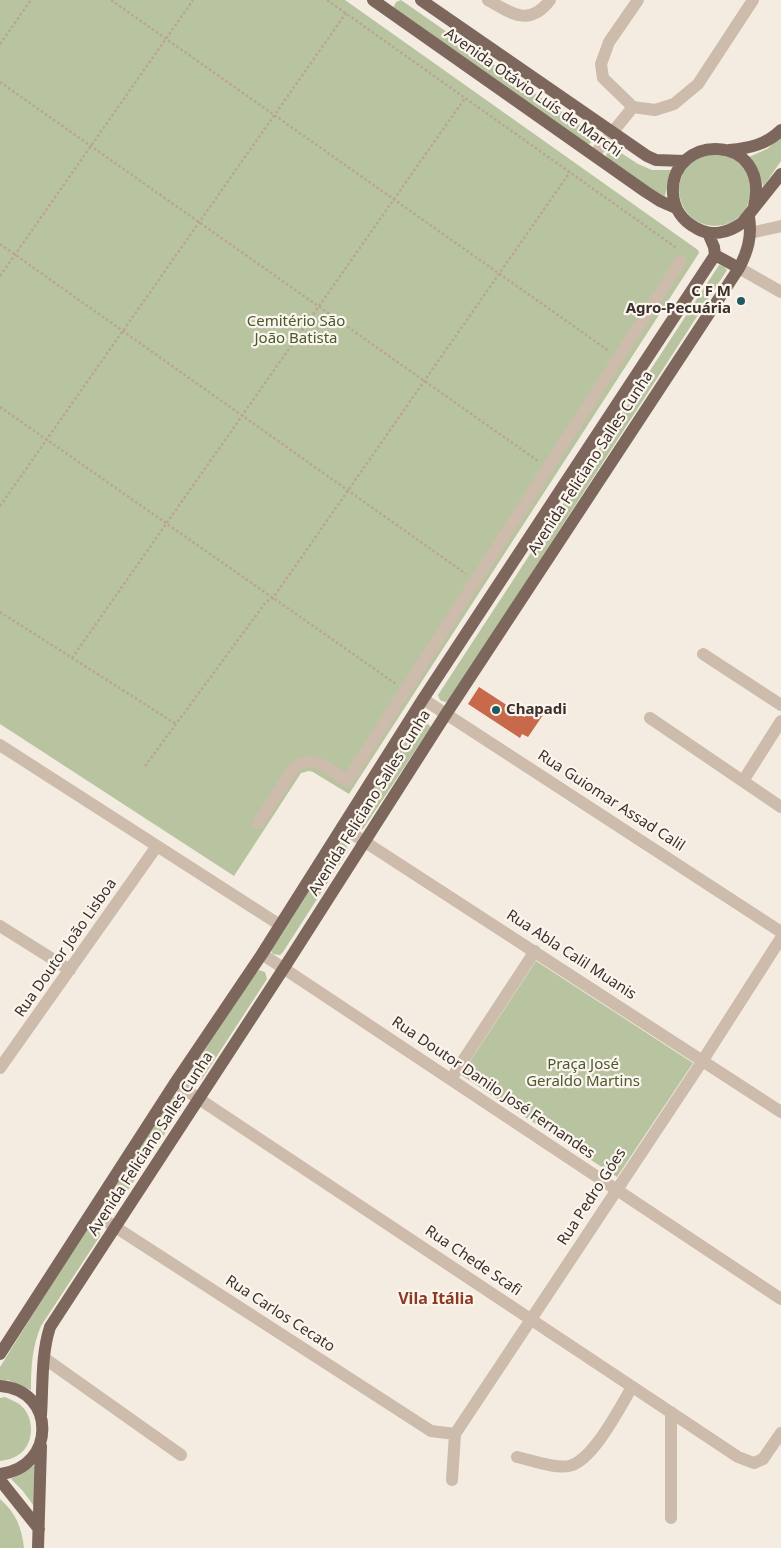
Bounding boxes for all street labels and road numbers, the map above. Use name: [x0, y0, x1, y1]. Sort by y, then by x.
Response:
street label: Avenida Otávio Luís de Marchi: [441, 25, 625, 161]
street label: Avenida Feliciano Salles Cunha: [525, 368, 657, 558]
street label: Avenida Feliciano Salles Cunha: [305, 707, 435, 899]
street label: Rua Guiomar Assad Calil: [534, 747, 688, 855]
street label: Rua Doutor João Lisboa: [11, 875, 121, 1021]
street label: Rua Abla Calil Muanis: [503, 906, 639, 1004]
street label: Rua Doutor Danilo José Fernandes: [388, 1013, 598, 1163]
street label: Avenida Feliciano Salles Cunha: [85, 1049, 217, 1239]
street label: Rua Pedro Góes: [554, 1145, 630, 1249]
street label: Rua Chede Scafi: [421, 1222, 525, 1300]
street label: Rua Carlos Cecato: [222, 1272, 338, 1356]

